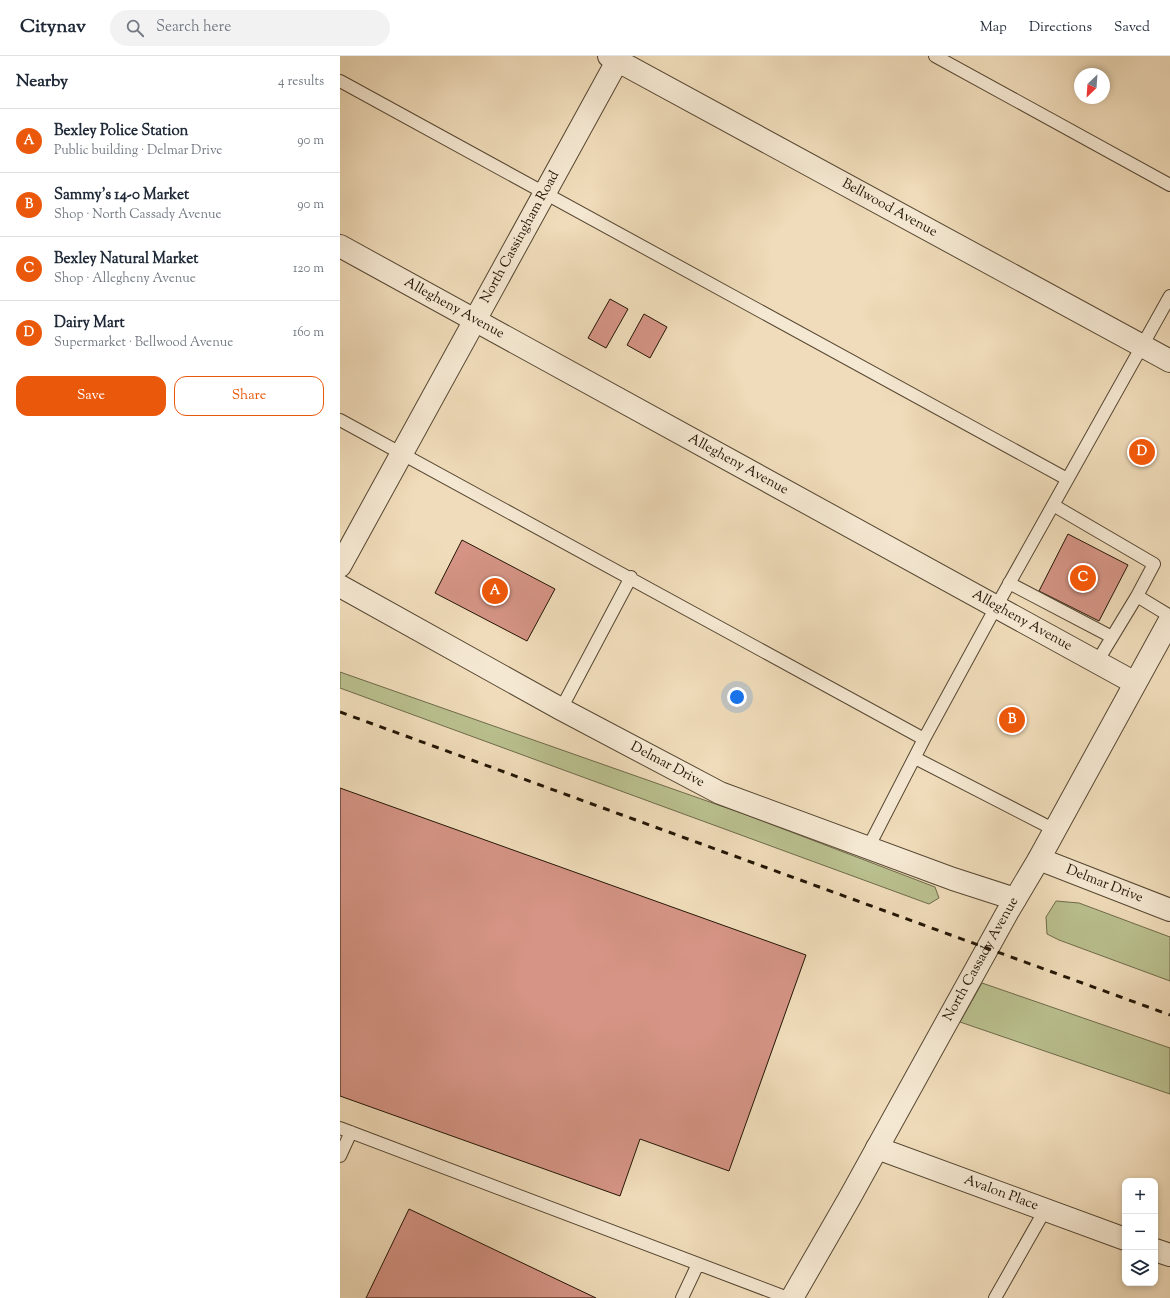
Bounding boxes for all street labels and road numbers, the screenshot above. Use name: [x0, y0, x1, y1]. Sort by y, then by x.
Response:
street label: North Cassingham Road: [476, 167, 565, 307]
street label: Bellwood Avenue: [838, 174, 941, 243]
street label: Allegheny Avenue: [400, 273, 508, 344]
street label: Allegheny Avenue: [684, 429, 792, 500]
street label: Allegheny Avenue: [968, 585, 1076, 656]
street label: Delmar Drive: [627, 737, 708, 793]
street label: Delmar Drive: [1063, 860, 1146, 908]
street label: North Cassady Avenue: [939, 894, 1024, 1025]
street label: Avalon Place: [961, 1171, 1041, 1216]

